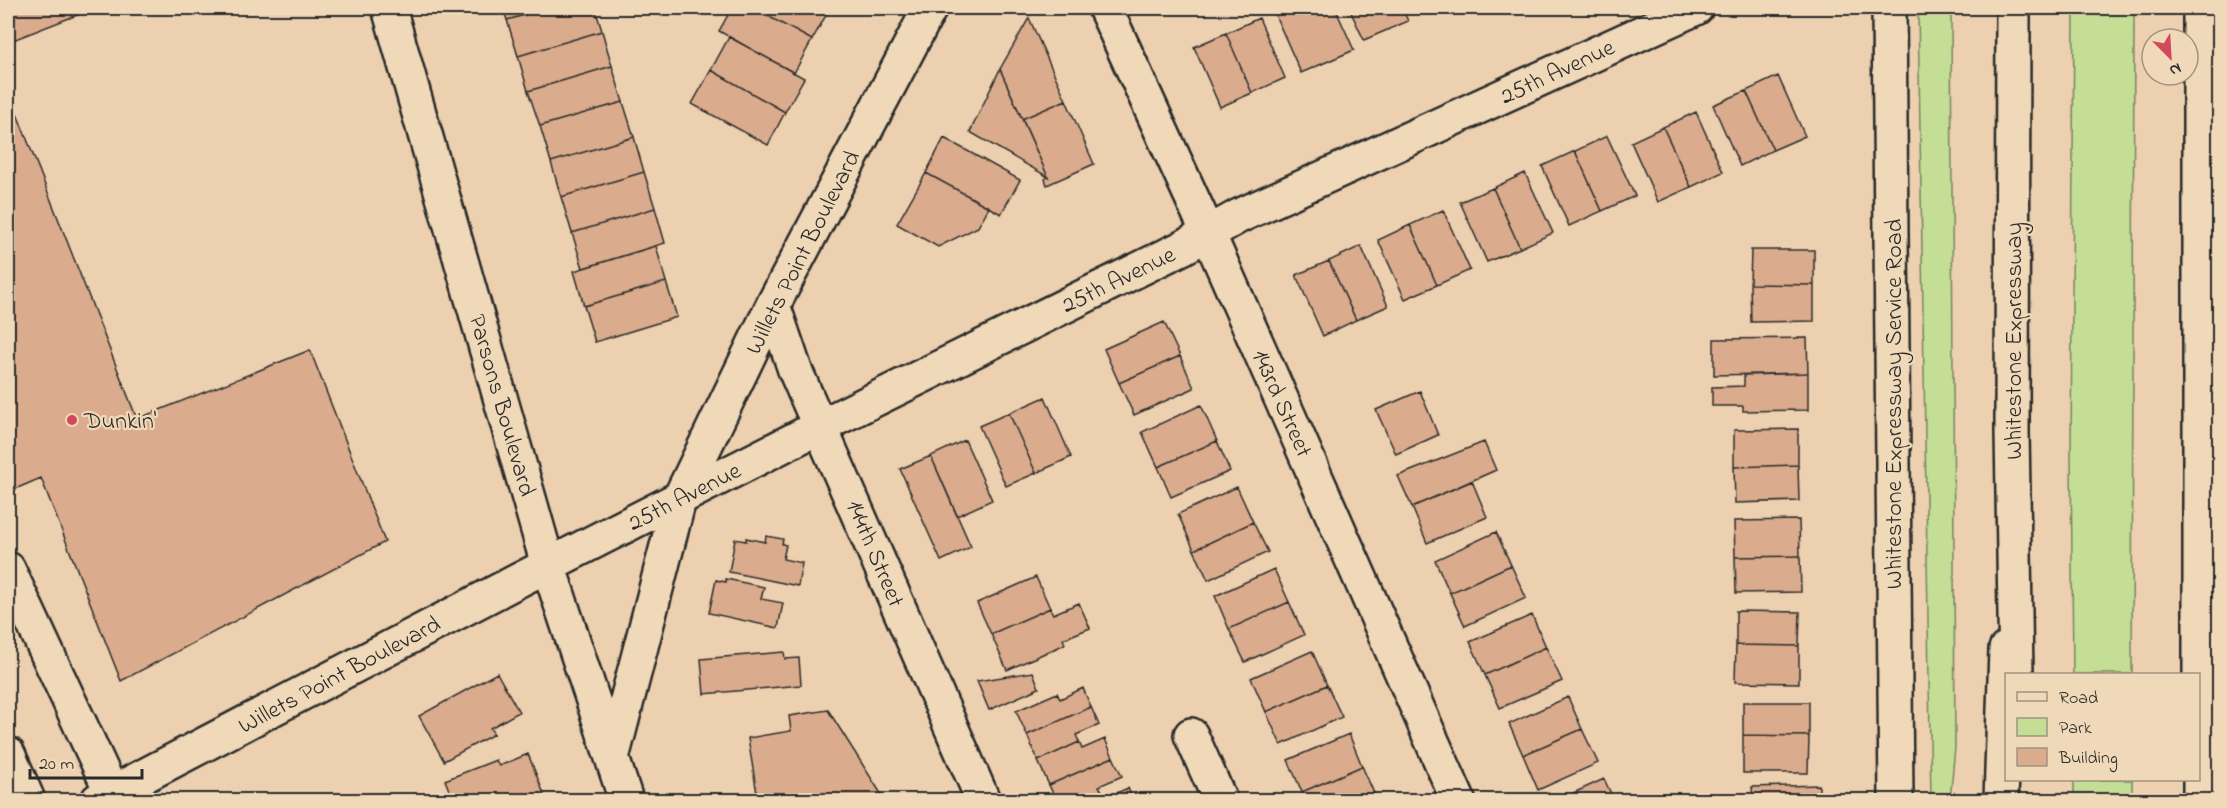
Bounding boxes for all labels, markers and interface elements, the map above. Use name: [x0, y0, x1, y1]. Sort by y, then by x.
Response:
north arrow: [2140, 27, 2200, 87]
street label: 25th Avenue: [1495, 31, 1621, 115]
text: N: [2165, 56, 2185, 82]
street label: Willets Point Boulevard: [738, 145, 871, 361]
street label: Whitestone Expressway Service Road: [1878, 218, 1914, 589]
street label: Whitestone Expressway: [1998, 222, 2034, 460]
street label: 25th Avenue: [1056, 238, 1182, 324]
street label: Parsons Boulevard: [458, 311, 543, 501]
street label: 143rd Street: [1241, 344, 1320, 464]
place label: Dunkin': [83, 405, 157, 440]
marker: Dunkin': [65, 413, 79, 427]
street label: 25th Avenue: [622, 455, 748, 542]
street label: 144th Street: [835, 495, 912, 613]
street label: Willets Point Boulevard: [233, 608, 448, 744]
legend: [2005, 673, 2200, 781]
text: Road: [2059, 686, 2098, 712]
text: Park: [2059, 716, 2092, 742]
scale bar: [30, 742, 142, 780]
text: Building: [2058, 746, 2118, 773]
text: 20 m: [39, 752, 74, 778]

